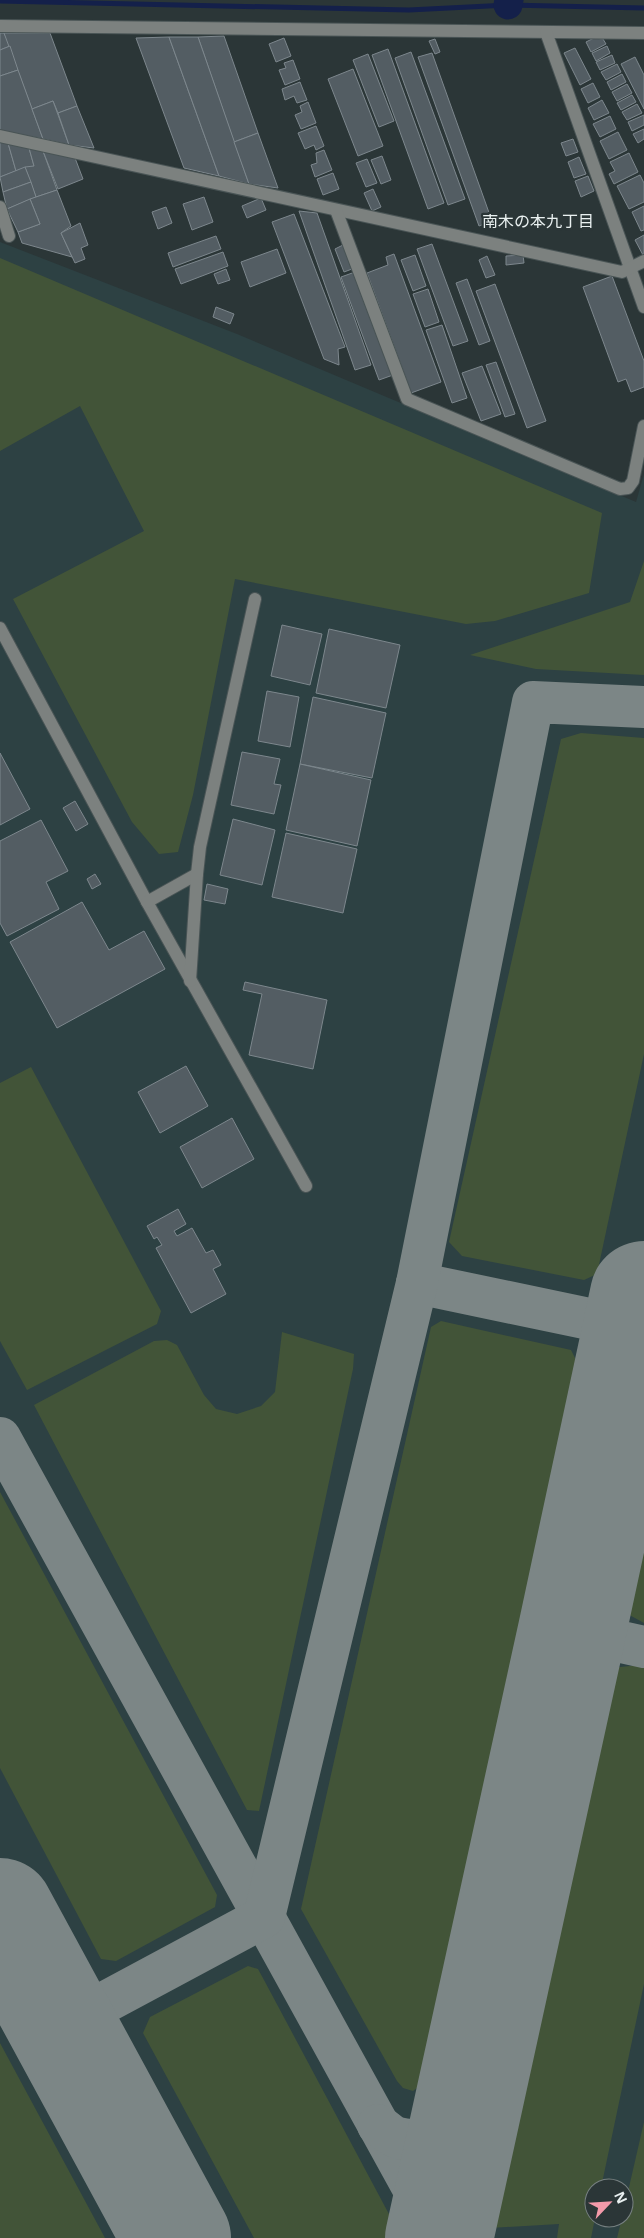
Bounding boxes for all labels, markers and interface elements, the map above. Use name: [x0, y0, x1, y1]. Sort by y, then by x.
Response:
district label: 南木の本九丁目: [482, 210, 594, 232]
north arrow: [584, 2178, 634, 2228]
text: N: [610, 2188, 632, 2206]

